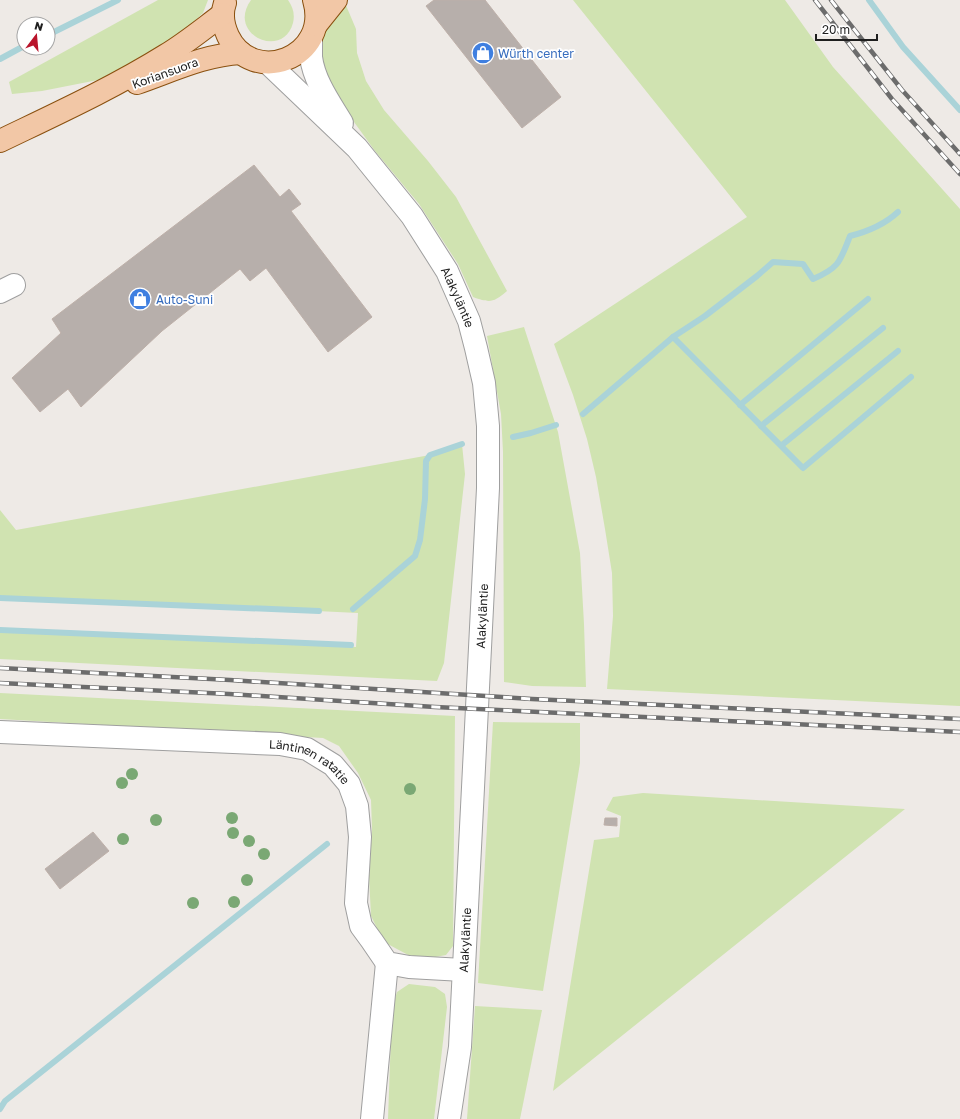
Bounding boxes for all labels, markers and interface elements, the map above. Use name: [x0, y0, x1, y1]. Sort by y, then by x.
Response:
north arrow: [16, 16, 56, 56]
scale bar: [816, 16, 877, 42]
text: N: [33, 19, 45, 33]
text: 20 m: [822, 22, 850, 37]
shop icon: Würth center: [470, 40, 496, 66]
place label: Würth center: [498, 46, 574, 61]
street label: Koriansuora: [130, 54, 200, 92]
street label: Alakyläntie: [438, 263, 478, 329]
shop icon: Auto-Suni: [127, 286, 153, 312]
place label: Auto-Suni: [156, 292, 213, 307]
street label: Alakyläntie: [473, 583, 491, 649]
street label: Läntinen ratatie: [269, 736, 353, 787]
street label: Alakyläntie: [456, 907, 474, 973]

